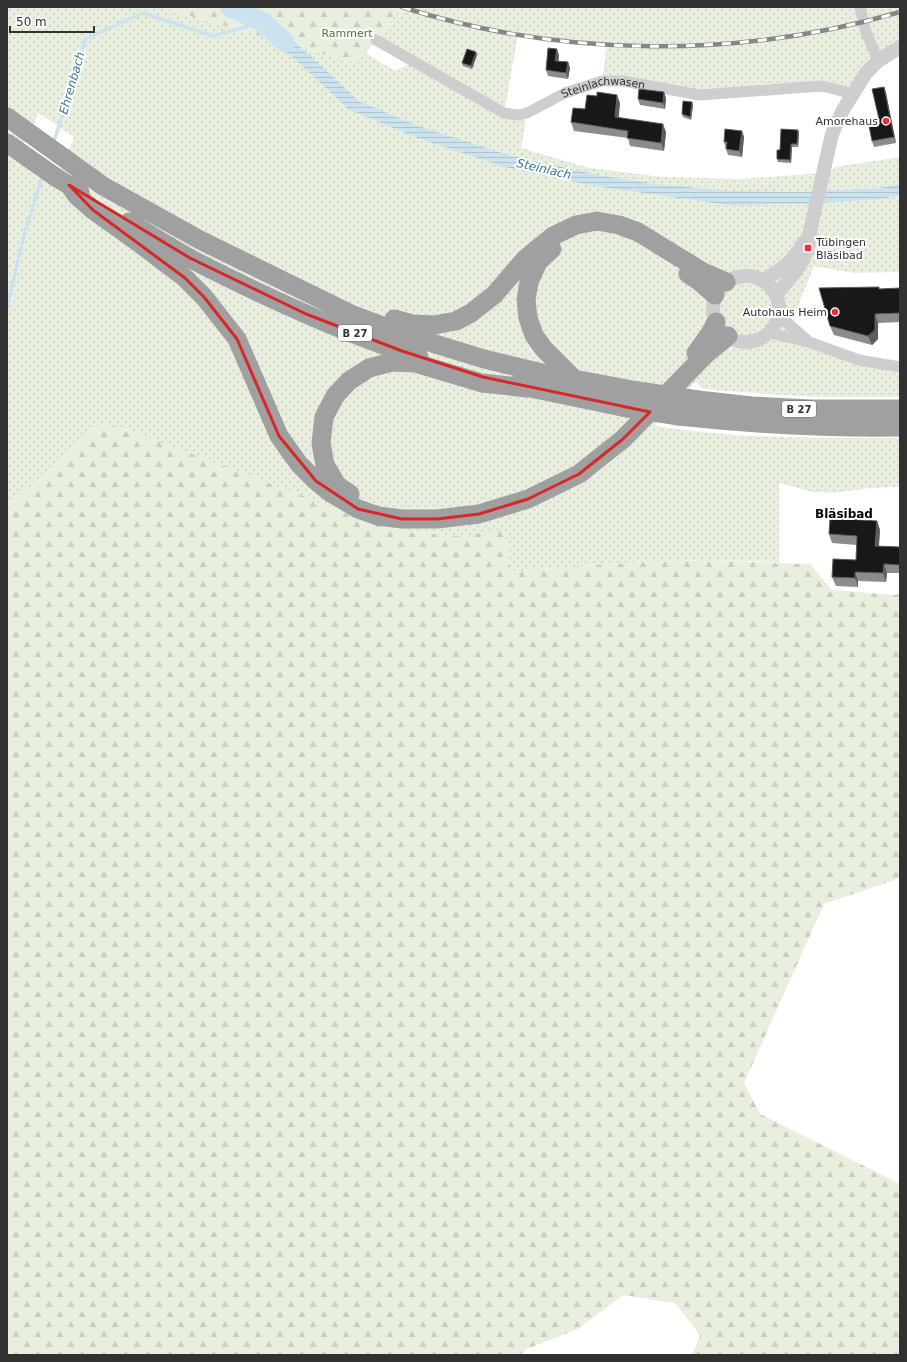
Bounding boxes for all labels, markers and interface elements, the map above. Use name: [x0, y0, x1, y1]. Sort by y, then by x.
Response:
scale bar: [10, 8, 94, 34]
text: 50 m: [16, 15, 47, 29]
park label: Rammert: [321, 27, 373, 40]
water label: Ehrenbach: [56, 50, 88, 116]
street label: Steinlachwasen: [559, 75, 646, 101]
place label: Amorehaus: [816, 115, 878, 128]
marker: Amorehaus: [881, 116, 891, 126]
water label: Steinlach: [515, 156, 573, 182]
place label: Tübingen Bläsibad: [815, 236, 866, 262]
marker: Tübingen Bläsibad: [803, 243, 813, 253]
place label: Autohaus Heim: [743, 306, 827, 319]
marker: Autohaus Heim: [830, 307, 840, 317]
road number: B 27: [338, 325, 372, 341]
road number: B 27: [782, 401, 816, 417]
district label: Bläsibad: [815, 507, 873, 521]

